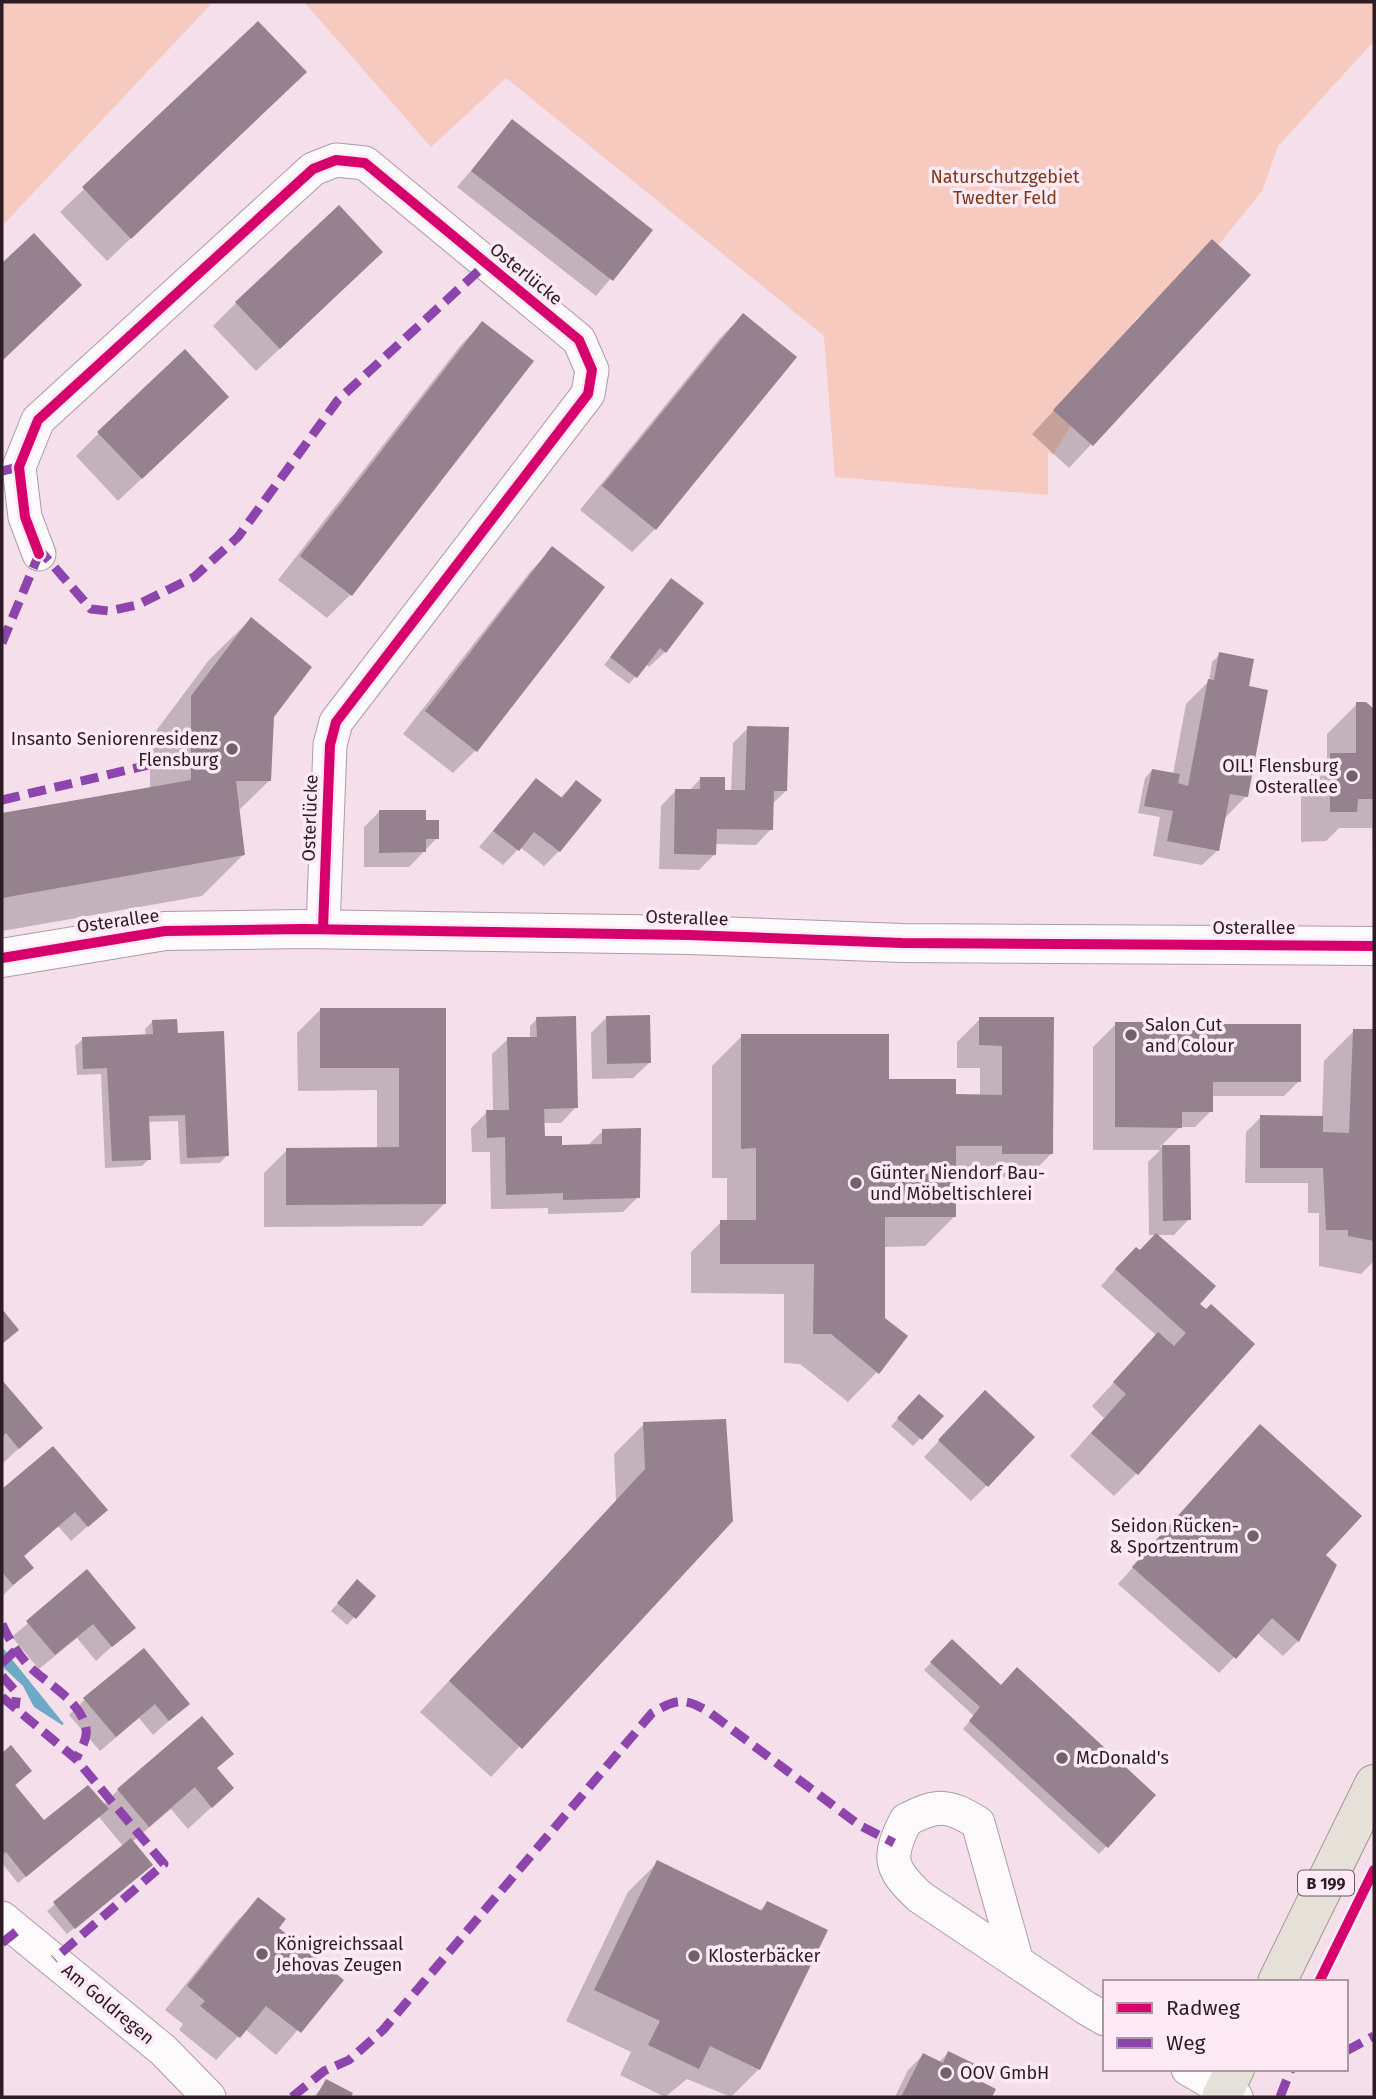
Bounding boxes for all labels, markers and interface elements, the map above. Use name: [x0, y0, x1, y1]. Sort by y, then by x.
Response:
park label: Naturschutzgebiet Twedter Feld: [931, 166, 1080, 209]
street label: Osterlücke: [485, 238, 567, 310]
place label: Insanto Seniorenresidenz Flensburg: [11, 728, 219, 771]
marker: Insanto Seniorenresidenz Flensburg: [224, 741, 240, 757]
place label: OIL! Flensburg Osterallee: [1222, 755, 1339, 798]
marker: OIL! Flensburg Osterallee: [1344, 768, 1360, 784]
street label: Osterlücke: [297, 774, 323, 862]
street label: Osterallee: [75, 904, 161, 938]
street label: Osterallee: [645, 906, 729, 930]
street label: Osterallee: [1213, 917, 1295, 939]
place label: Salon Cut and Colour: [1145, 1014, 1234, 1057]
marker: Salon Cut and Colour: [1123, 1027, 1139, 1043]
place label: Günter Niendorf Bau- und Möbeltischlerei: [870, 1162, 1045, 1205]
marker: Günter Niendorf Bau- und Möbeltischlerei: [848, 1175, 864, 1191]
place label: Seidon Rücken- & Sportzentrum: [1109, 1515, 1239, 1558]
marker: Seidon Rücken- & Sportzentrum: [1245, 1528, 1261, 1544]
place label: McDonald's: [1076, 1747, 1169, 1769]
marker: McDonald's: [1054, 1750, 1070, 1766]
road number: B 199: [1298, 1870, 1354, 1896]
place label: Königreichssaal Jehovas Zeugen: [276, 1933, 403, 1976]
place label: Klosterbäcker: [708, 1945, 820, 1967]
marker: Königreichssaal Jehovas Zeugen: [254, 1946, 270, 1962]
marker: Klosterbäcker: [686, 1948, 702, 1964]
street label: Am Goldregen: [57, 1959, 159, 2049]
legend: [1103, 1980, 1348, 2071]
text: Radweg: [1166, 1995, 1240, 2021]
text: Weg: [1166, 2030, 1206, 2056]
place label: OOV GmbH: [960, 2062, 1049, 2084]
marker: OOV GmbH: [938, 2065, 954, 2081]

